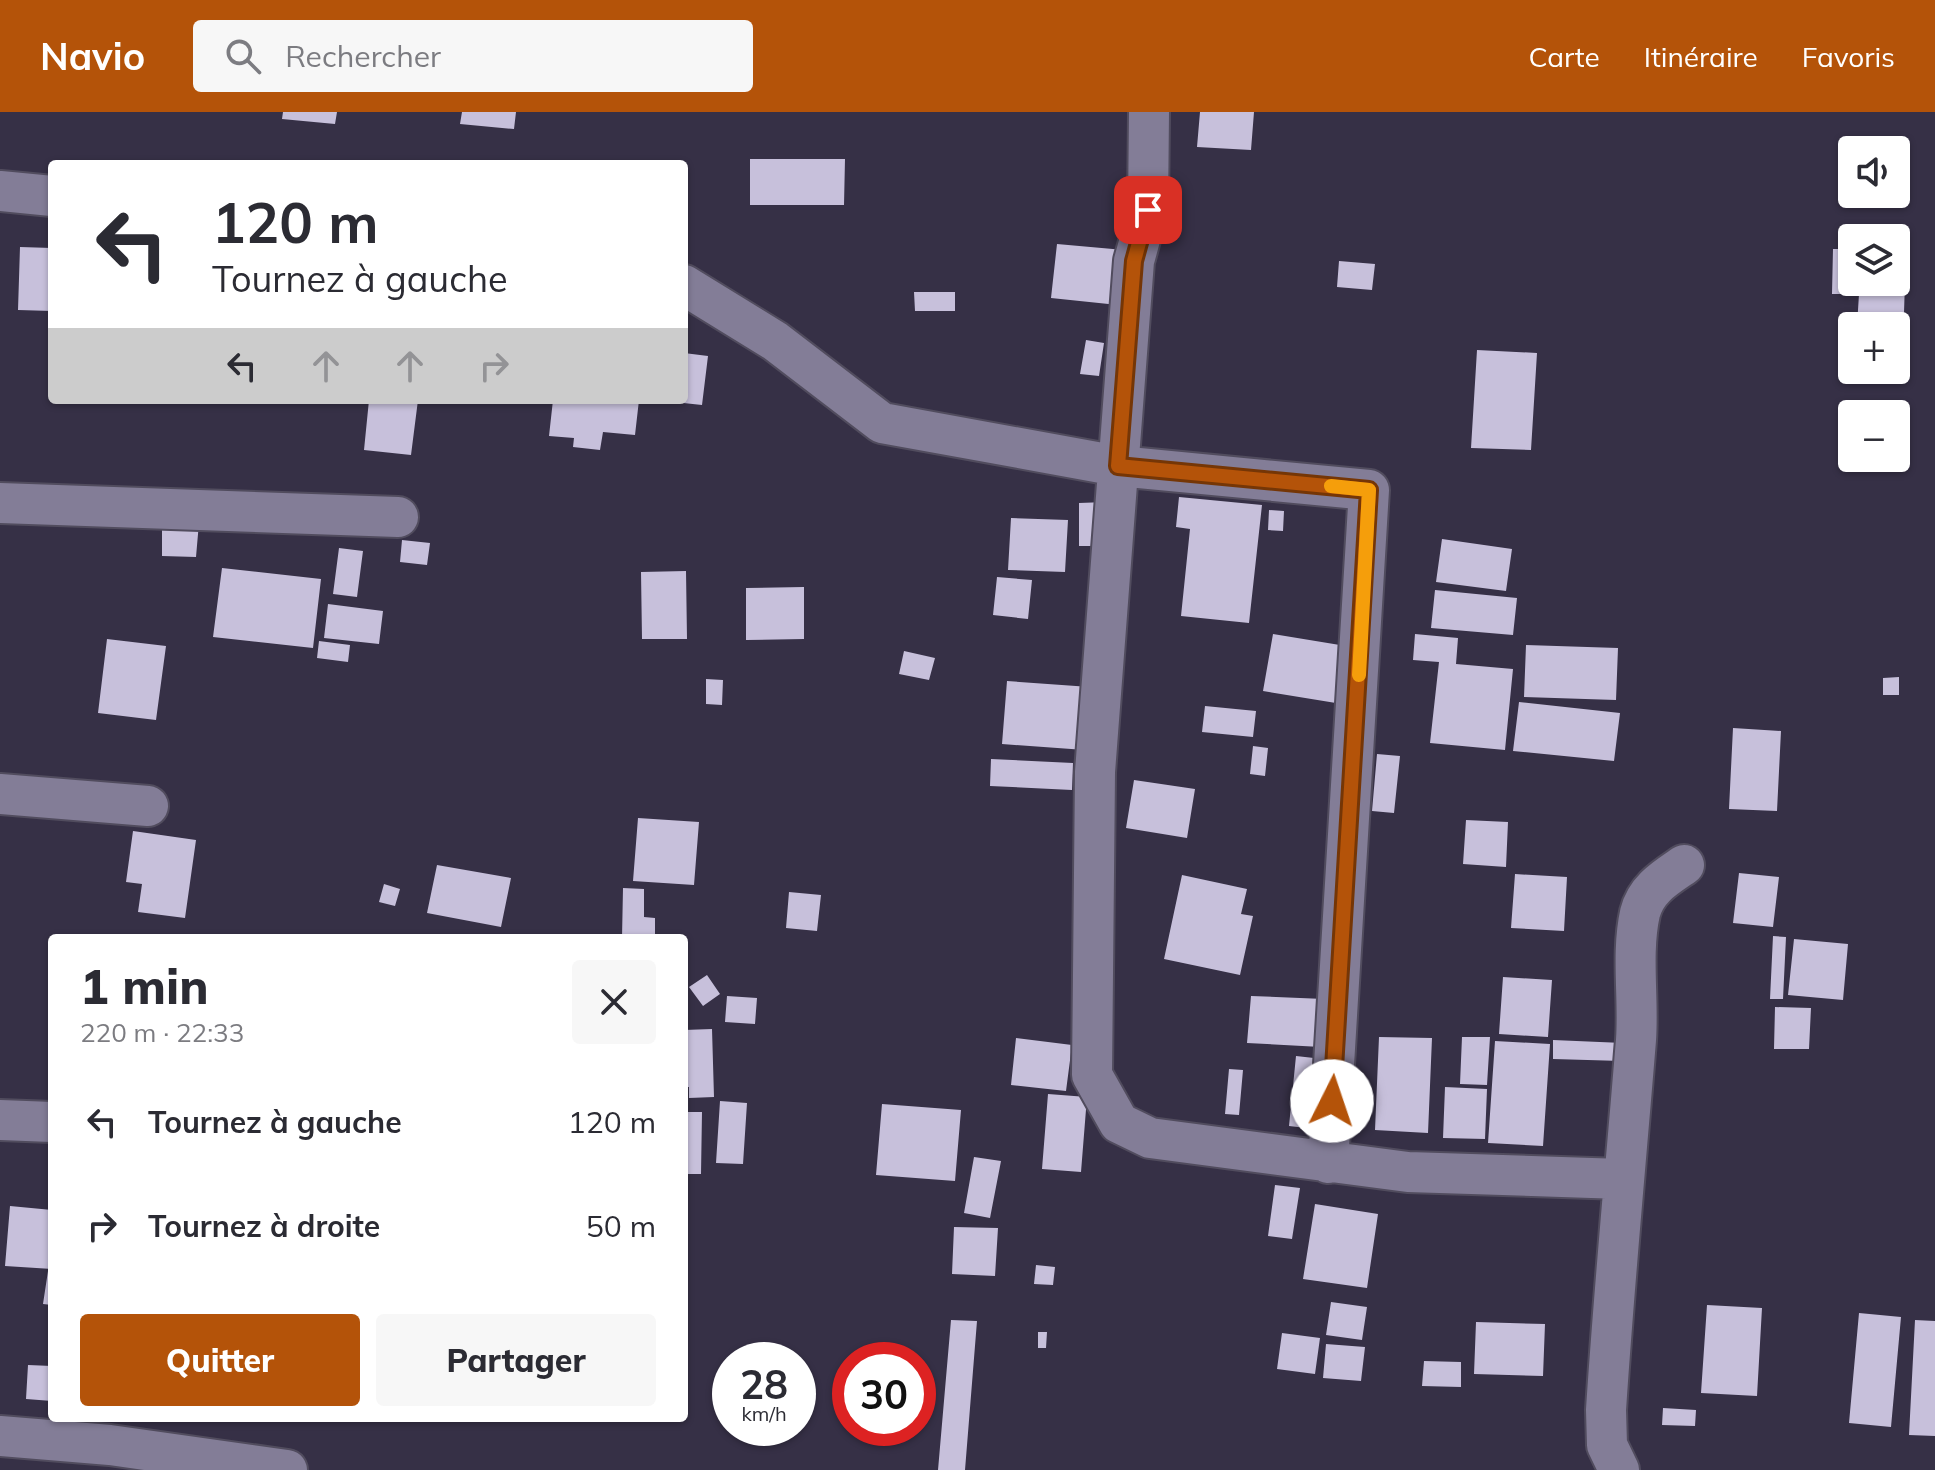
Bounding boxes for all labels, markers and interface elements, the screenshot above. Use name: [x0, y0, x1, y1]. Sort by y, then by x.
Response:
search box: [193, 20, 753, 92]
text: Navio: [40, 32, 145, 80]
icon: search: [221, 34, 265, 78]
text: Rechercher: [285, 37, 441, 75]
text: Carte: [1528, 39, 1600, 74]
text: Itinéraire: [1644, 39, 1758, 74]
text: Favoris: [1802, 39, 1895, 74]
map controls: [1838, 136, 1910, 472]
button: sound: [1838, 136, 1910, 208]
pin: [1114, 176, 1182, 244]
text: 120 m: [212, 187, 379, 257]
icon: arrive: [1126, 188, 1170, 232]
icon: left: [80, 192, 184, 296]
button: layers: [1838, 224, 1910, 296]
text: Tournez à gauche: [212, 256, 508, 301]
button: +: [1838, 312, 1910, 384]
icon: left: [220, 344, 264, 388]
icon: ahead: [304, 344, 348, 388]
icon: ahead: [388, 344, 432, 388]
icon: right: [472, 344, 516, 388]
button: −: [1838, 400, 1910, 472]
text: 1 min: [80, 956, 209, 1016]
button: close: [572, 960, 656, 1044]
text: 220 m · 22:33: [80, 1016, 244, 1049]
position arrow: [1290, 1059, 1374, 1143]
icon: left: [80, 1100, 124, 1144]
text: Tournez à gauche: [148, 1103, 402, 1141]
text: 120 m: [568, 1103, 656, 1141]
icon: right: [80, 1204, 124, 1248]
text: Tournez à droite: [148, 1207, 380, 1245]
text: 50 m: [586, 1207, 656, 1245]
button: Quitter: [80, 1314, 360, 1406]
button: Partager: [376, 1314, 656, 1406]
speed limit sign: 30: [832, 1342, 936, 1446]
text: 28: [740, 1359, 788, 1409]
text: km/h: [741, 1401, 787, 1426]

